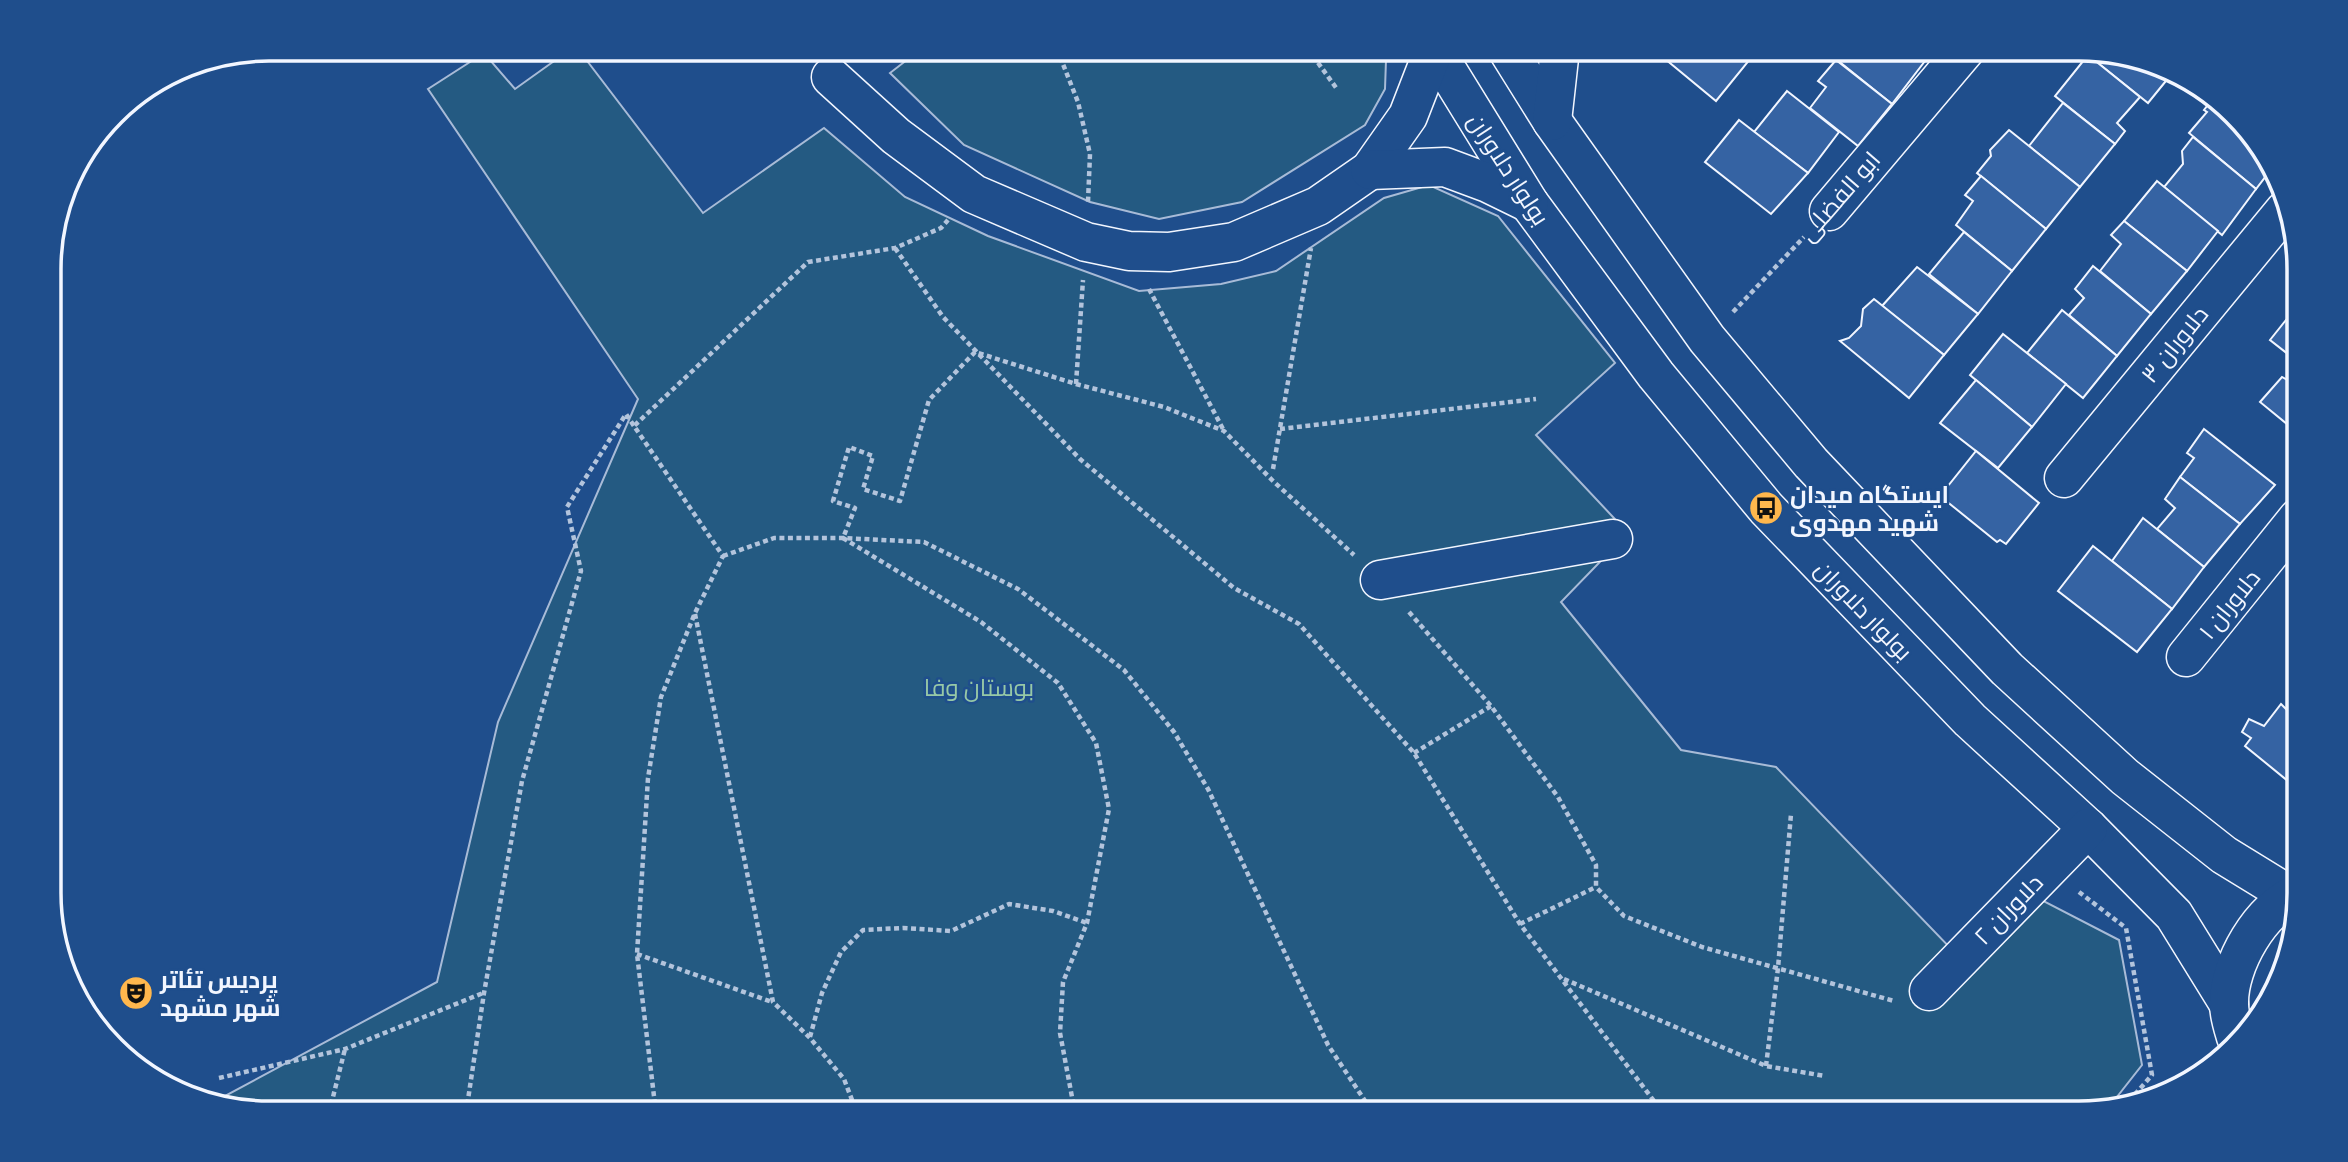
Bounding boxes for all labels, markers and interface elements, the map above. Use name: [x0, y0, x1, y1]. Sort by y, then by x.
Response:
street label: بولوار دلاوران: [1459, 106, 1559, 232]
street label: ابو الفضلی: [1790, 143, 1888, 249]
street label: دلاوران ۳: [2132, 298, 2216, 390]
place label: ایستگاه میدان شهید مهدوی: [1790, 476, 1949, 540]
bus stop icon: ایستگاه میدان شهید مهدوی: [1747, 489, 1785, 527]
street label: بولوار دلاوران: [1807, 552, 1921, 668]
street label: دلاوران ۱: [2189, 561, 2269, 647]
park label: بوستان وفا: [924, 669, 1034, 705]
street label: دلاوران ۲: [1965, 865, 2051, 953]
place label: پردیس تئاتر شهر مشهد: [159, 961, 280, 1025]
theatre icon: پردیس تئاتر شهر مشهد: [117, 974, 155, 1012]

